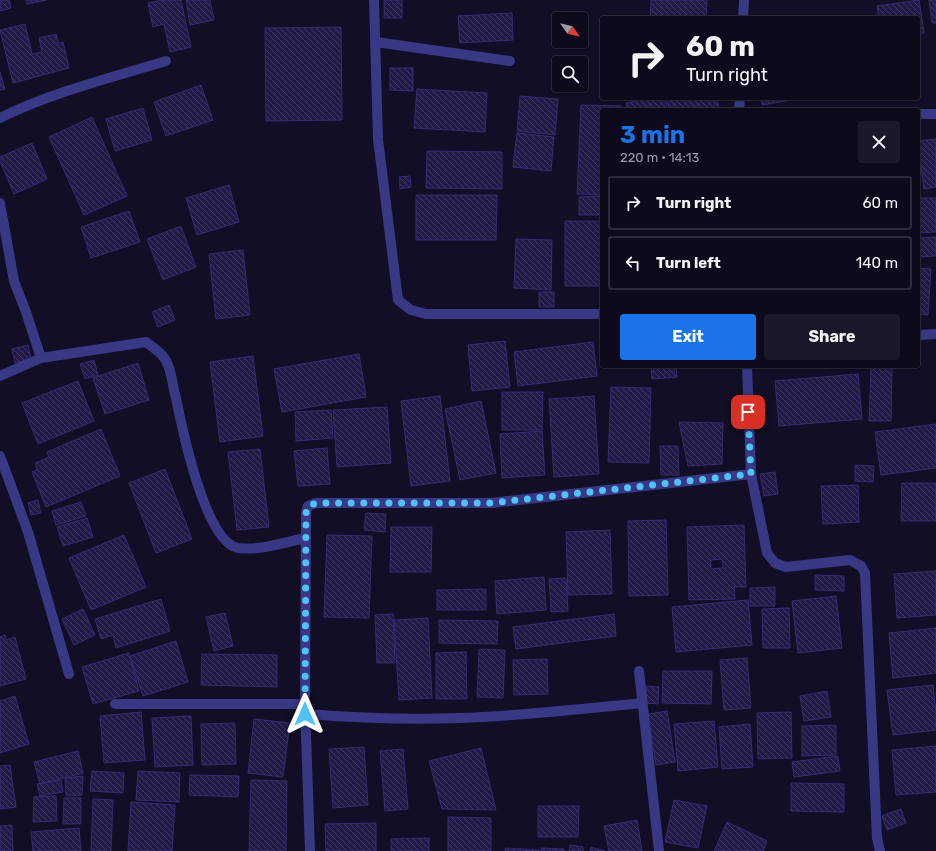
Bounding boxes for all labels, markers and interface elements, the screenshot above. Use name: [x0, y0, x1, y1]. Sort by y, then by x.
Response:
north arrow: [552, 12, 588, 48]
map controls: [552, 12, 588, 92]
text: 60 m: [686, 30, 755, 63]
icon: right: [620, 32, 672, 84]
button: search: [552, 56, 588, 92]
text: Turn right: [686, 64, 768, 86]
text: 3 min: [620, 121, 685, 149]
button: close: [858, 121, 900, 163]
text: 220 m · 14:13: [620, 150, 699, 165]
icon: right: [622, 192, 644, 214]
text: Turn right: [656, 194, 731, 212]
text: 60 m: [862, 194, 898, 212]
icon: left: [622, 252, 644, 274]
text: Turn left: [656, 254, 721, 272]
text: 140 m: [856, 254, 898, 272]
button: Exit: [620, 314, 756, 360]
button: Share: [764, 314, 900, 360]
pin: [731, 395, 765, 429]
icon: arrive: [737, 401, 759, 423]
position arrow: [284, 693, 326, 735]

